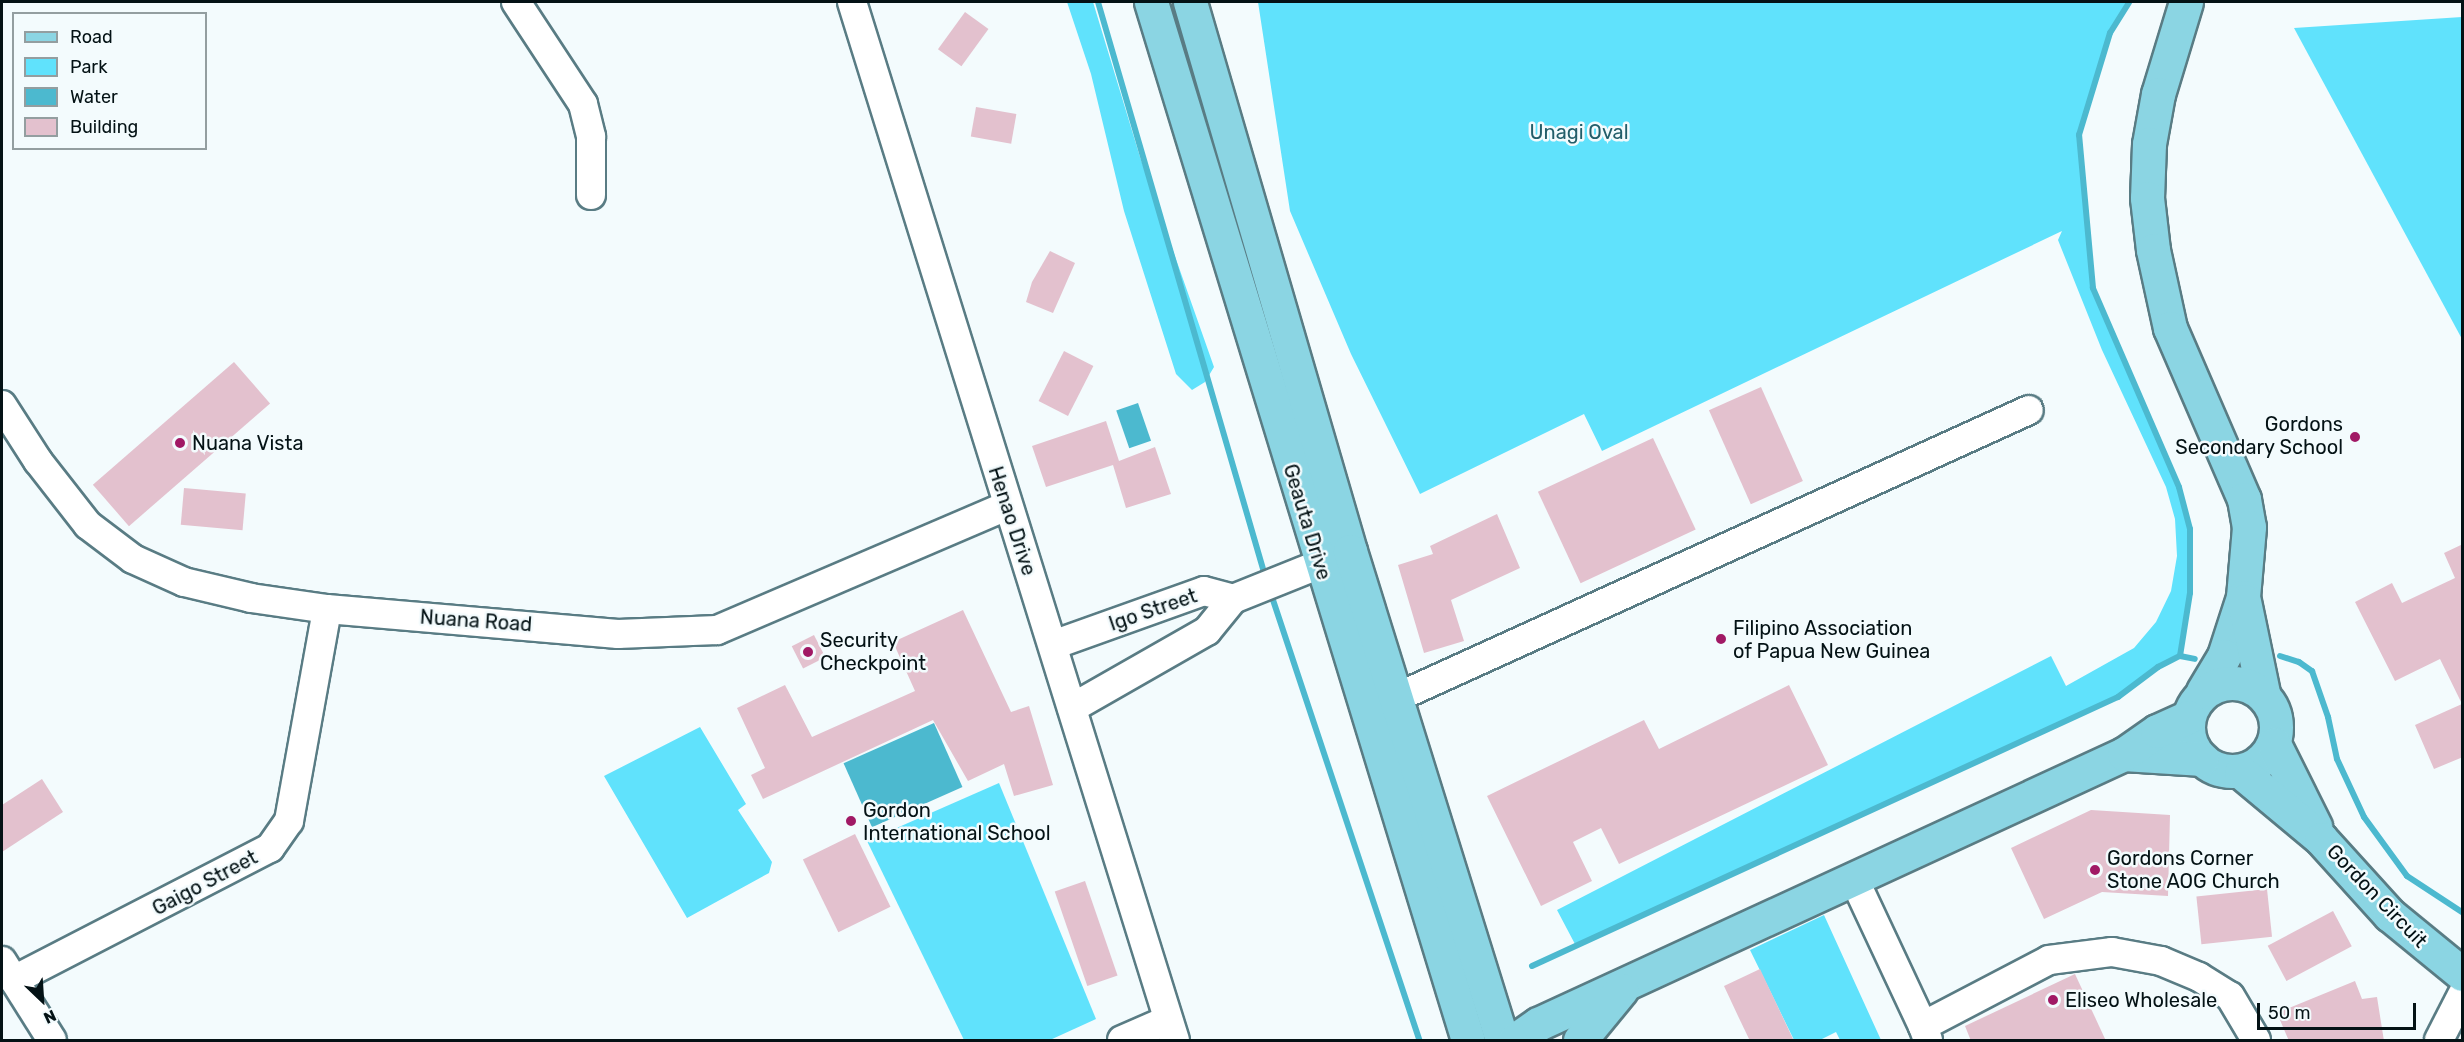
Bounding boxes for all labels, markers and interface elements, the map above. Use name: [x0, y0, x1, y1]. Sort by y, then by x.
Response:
legend: [12, 12, 207, 150]
text: Road: [70, 26, 113, 48]
text: Park: [70, 56, 107, 78]
text: Water: [70, 86, 118, 108]
text: Building: [70, 116, 138, 138]
park label: Unagi Oval: [1530, 120, 1628, 144]
place label: Gordons Secondary School: [2175, 413, 2343, 460]
marker: Gordons Secondary School: [2348, 430, 2362, 444]
place label: Nuana Vista: [192, 431, 304, 455]
marker: Nuana Vista: [173, 436, 187, 450]
street label: Geauta Drive: [1278, 461, 1336, 583]
street label: Henao Drive: [983, 463, 1041, 579]
street label: Igo Street: [1106, 584, 1200, 636]
street label: Nuana Road: [419, 605, 533, 637]
place label: Filipino Association of Papua New Guinea: [1733, 616, 1931, 663]
place label: Security Checkpoint: [820, 628, 926, 675]
marker: Filipino Association of Papua New Guinea: [1714, 632, 1728, 646]
marker: Security Checkpoint: [801, 645, 815, 659]
place label: Gordon International School: [863, 798, 1051, 845]
marker: Gordon International School: [844, 814, 858, 828]
street label: Gordon Circuit: [2322, 839, 2432, 953]
street label: Gaigo Street: [148, 845, 262, 921]
place label: Gordons Corner Stone AOG Church: [2107, 846, 2280, 893]
marker: Gordons Corner Stone AOG Church: [2088, 863, 2102, 877]
north arrow: [12, 970, 72, 1030]
place label: Eliseo Wholesale: [2065, 988, 2218, 1012]
scale bar: [2260, 991, 2419, 1029]
marker: Eliseo Wholesale: [2046, 993, 2060, 1007]
text: 50 m: [2268, 1002, 2311, 1024]
text: N: [41, 1006, 59, 1028]

